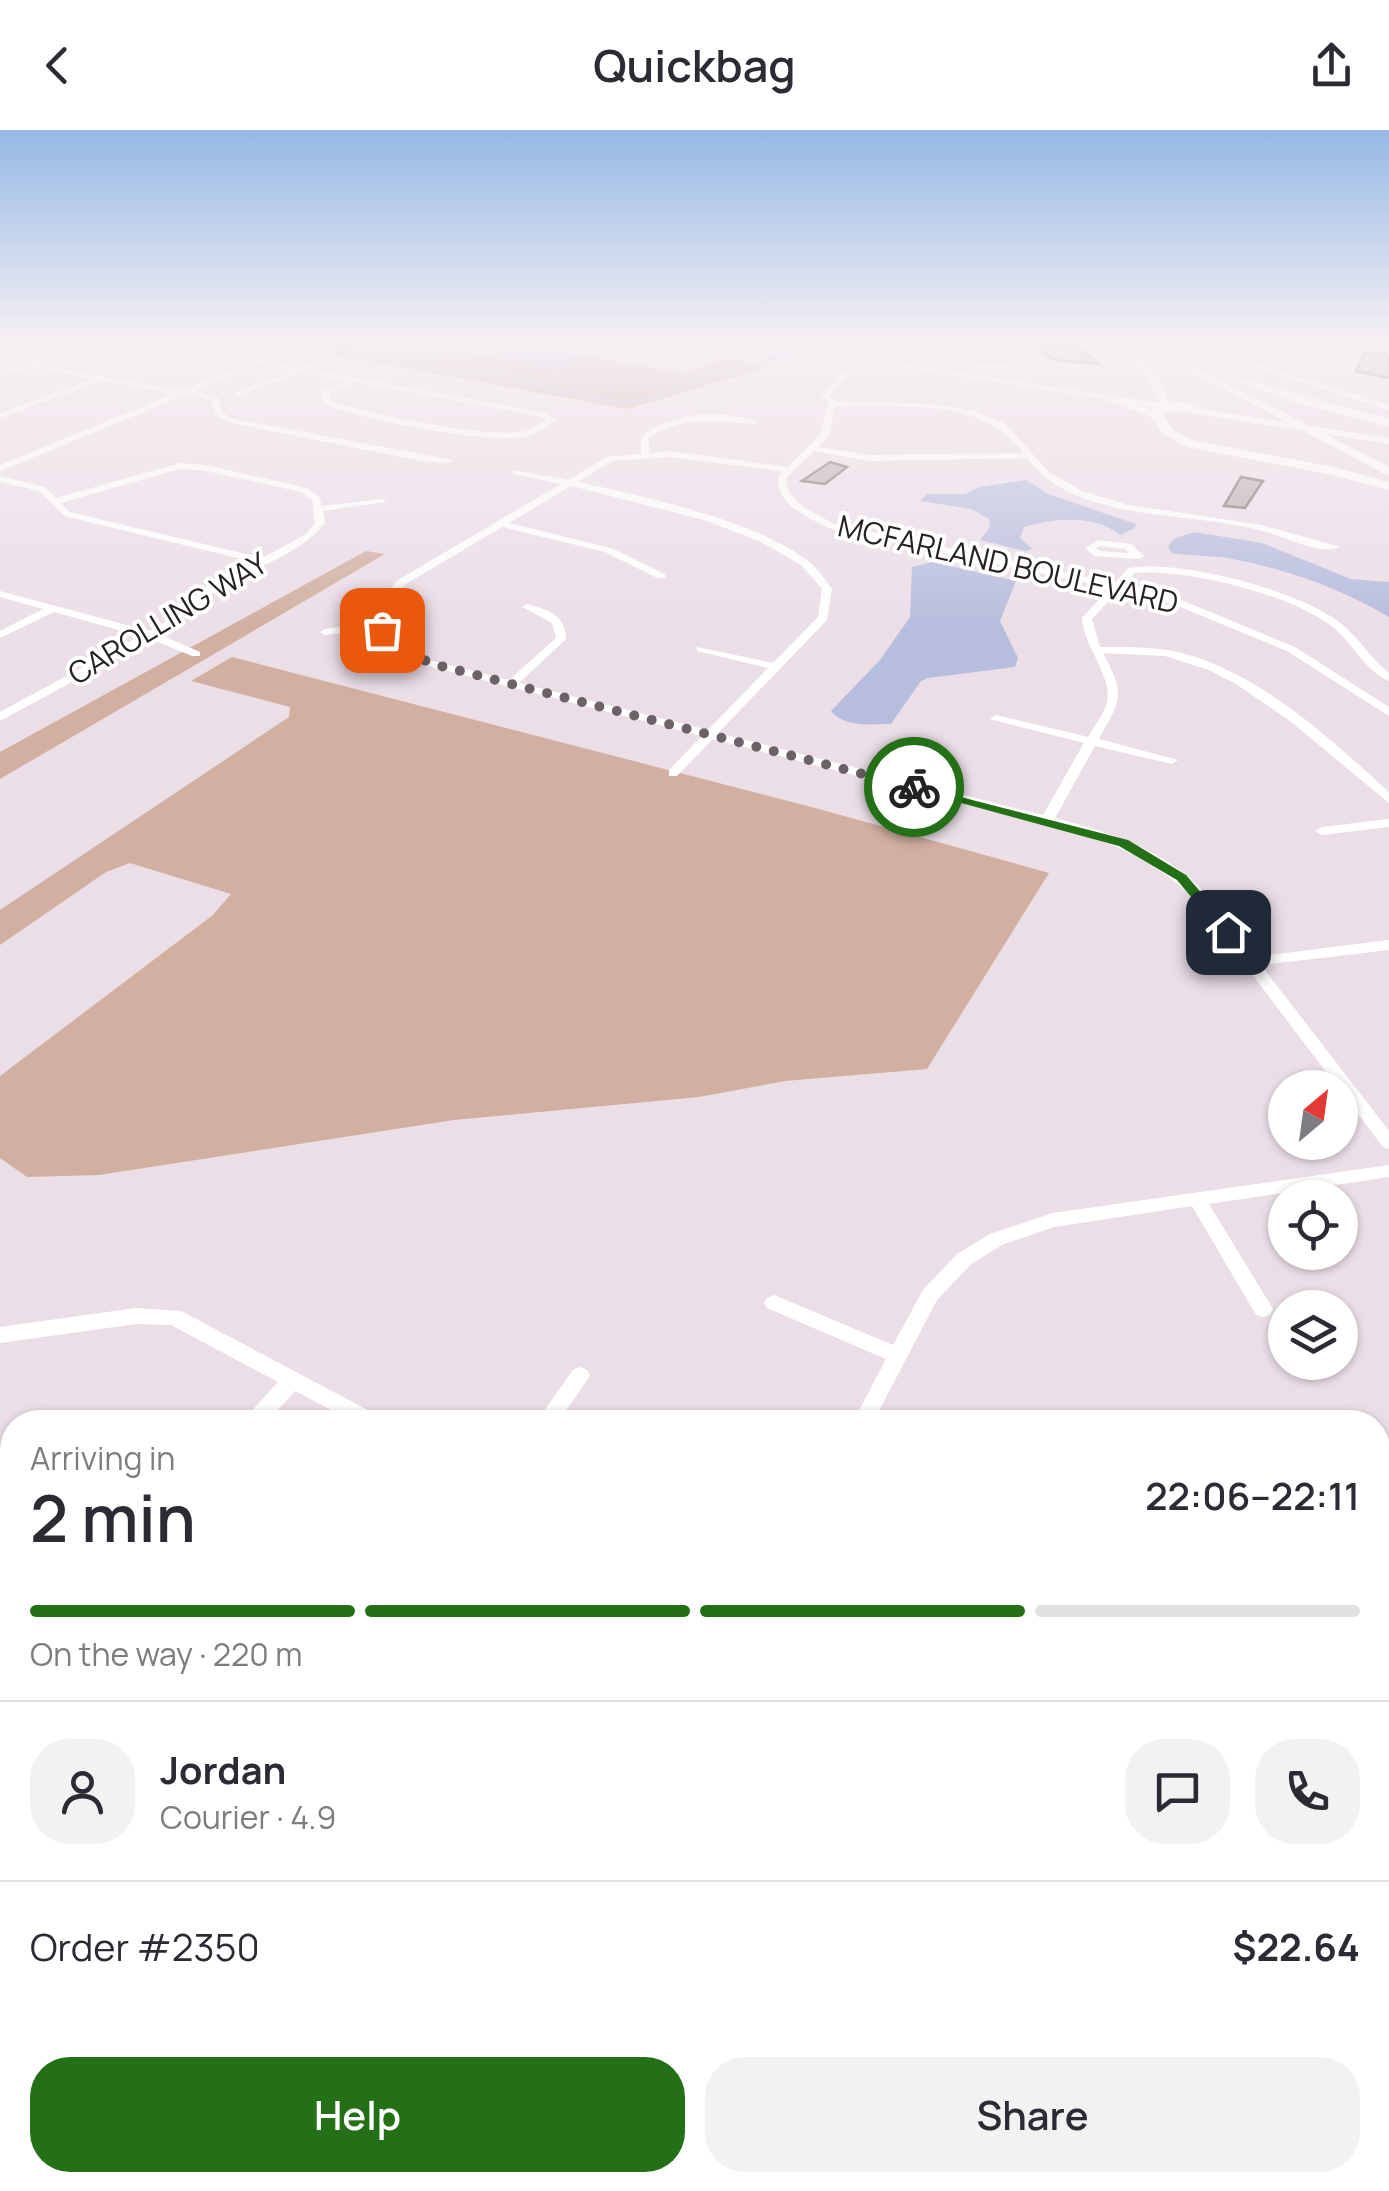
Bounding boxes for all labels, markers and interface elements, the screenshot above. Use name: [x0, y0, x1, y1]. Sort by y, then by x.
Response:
text: Quickbag: [593, 34, 796, 96]
icon: back: [30, 38, 85, 93]
icon: share: [1304, 38, 1359, 93]
street label: MCFARLAND BOULEVARD: [834, 504, 1183, 623]
street label: CAROLLING WAY: [60, 542, 275, 693]
pin: [340, 588, 425, 673]
icon: bag: [355, 603, 410, 658]
courier: [864, 737, 964, 837]
icon: bike: [887, 760, 942, 815]
pin: [1186, 890, 1271, 975]
icon: home: [1201, 905, 1256, 960]
north arrow: [1268, 1070, 1358, 1160]
map controls: [1268, 1070, 1358, 1380]
button: locate: [1268, 1180, 1358, 1270]
button: layers: [1268, 1290, 1358, 1380]
text: Arriving in: [30, 1436, 175, 1480]
text: 22:06–22:11: [1145, 1469, 1360, 1521]
text: 2 min: [30, 1473, 196, 1562]
text: On the way · 220 m: [30, 1632, 302, 1676]
button: person: [30, 1739, 135, 1844]
button: chat: [1125, 1739, 1230, 1844]
button: phone: [1255, 1739, 1360, 1844]
text: Jordan: [160, 1743, 286, 1795]
text: Courier · 4.9: [160, 1795, 336, 1839]
text: Order #2350: [30, 1920, 260, 1972]
text: $22.64: [1233, 1920, 1360, 1972]
button: Help: [30, 2057, 685, 2172]
button: Share: [705, 2057, 1360, 2172]

